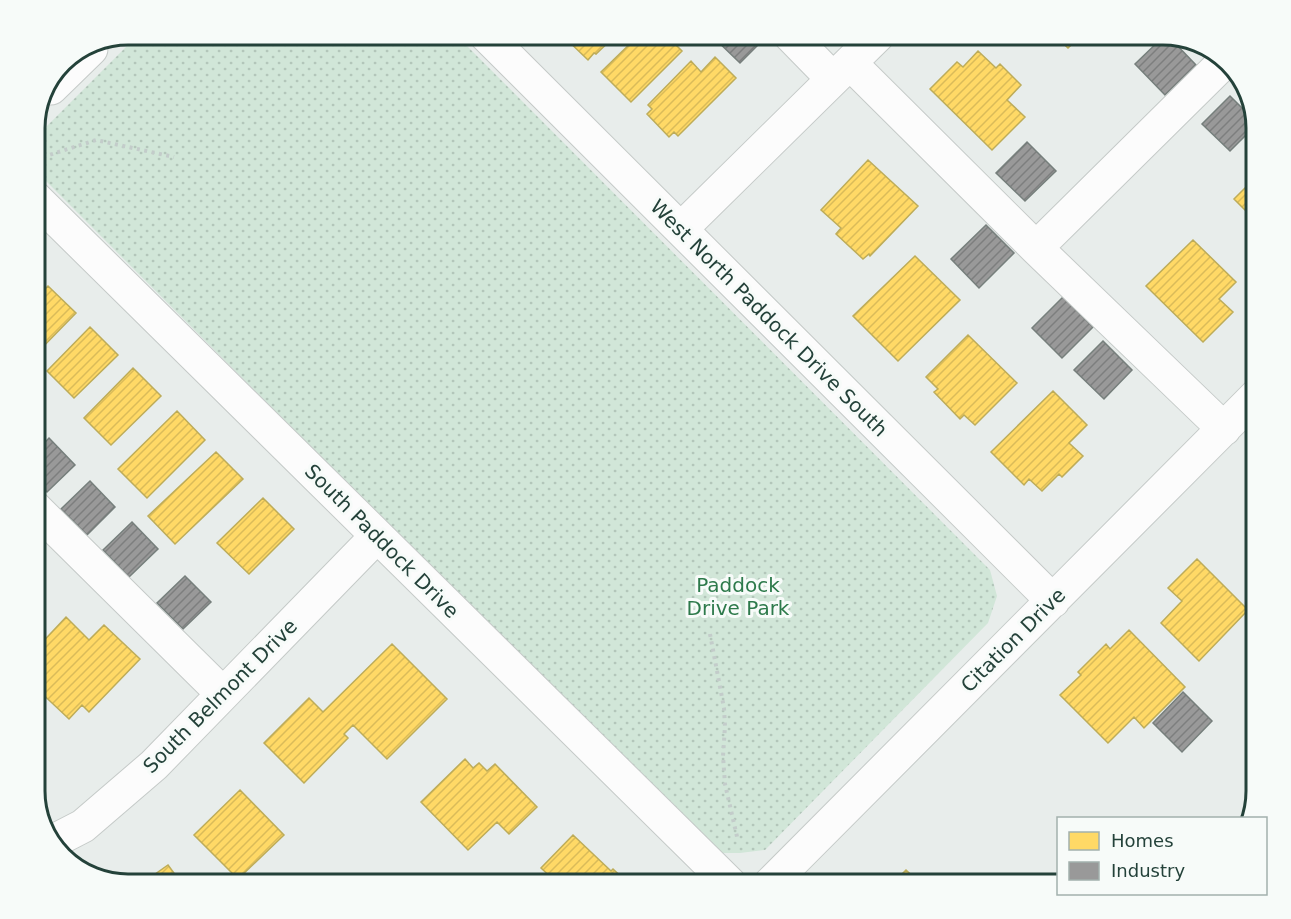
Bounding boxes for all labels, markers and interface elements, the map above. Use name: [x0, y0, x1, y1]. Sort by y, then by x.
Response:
street label: West North Paddock Drive South: [645, 194, 893, 442]
street label: South Paddock Drive: [300, 459, 464, 623]
park label: Paddock Drive Park: [687, 573, 790, 620]
street label: Citation Drive: [956, 583, 1070, 697]
street label: South Belmont Drive: [138, 614, 302, 778]
legend: [1057, 817, 1267, 895]
text: Homes: [1111, 830, 1174, 851]
text: Industry: [1111, 860, 1185, 881]

